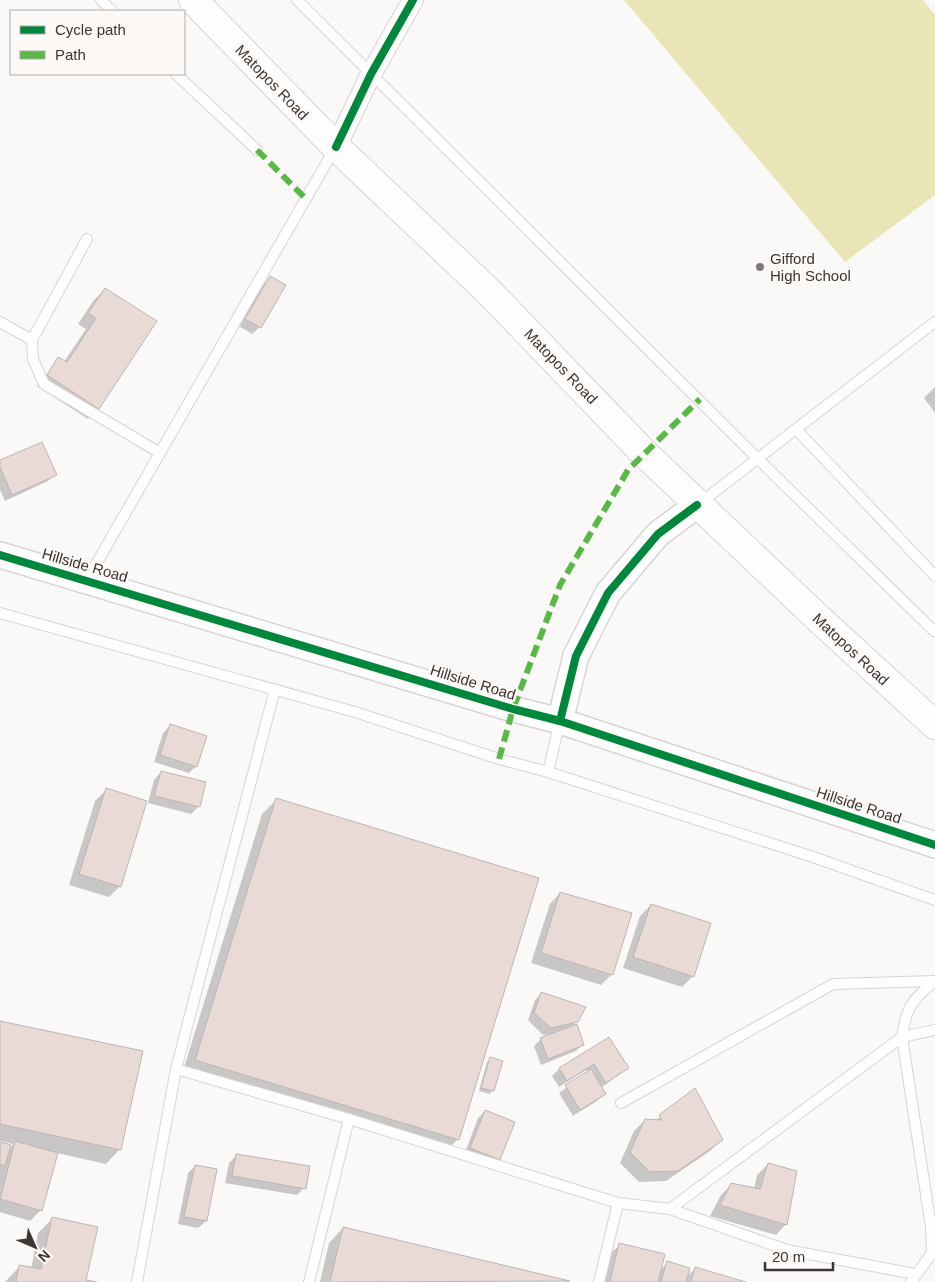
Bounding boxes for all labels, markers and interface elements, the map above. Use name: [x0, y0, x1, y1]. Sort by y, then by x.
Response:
legend: [10, 10, 185, 75]
text: Cycle path: [55, 21, 126, 38]
street label: Matopos Road: [232, 41, 312, 123]
text: Path: [55, 46, 86, 63]
place label: Gifford High School: [770, 250, 851, 284]
marker: Gifford High School: [754, 261, 766, 273]
street label: Matopos Road: [521, 325, 601, 407]
street label: Hillside Road: [40, 545, 130, 585]
street label: Matopos Road: [810, 610, 892, 688]
street label: Hillside Road: [428, 661, 518, 703]
street label: Hillside Road: [814, 783, 904, 827]
north arrow: [10, 1222, 60, 1272]
scale bar: [765, 1240, 832, 1272]
text: N: [35, 1247, 53, 1265]
text: 20 m: [772, 1248, 805, 1265]

